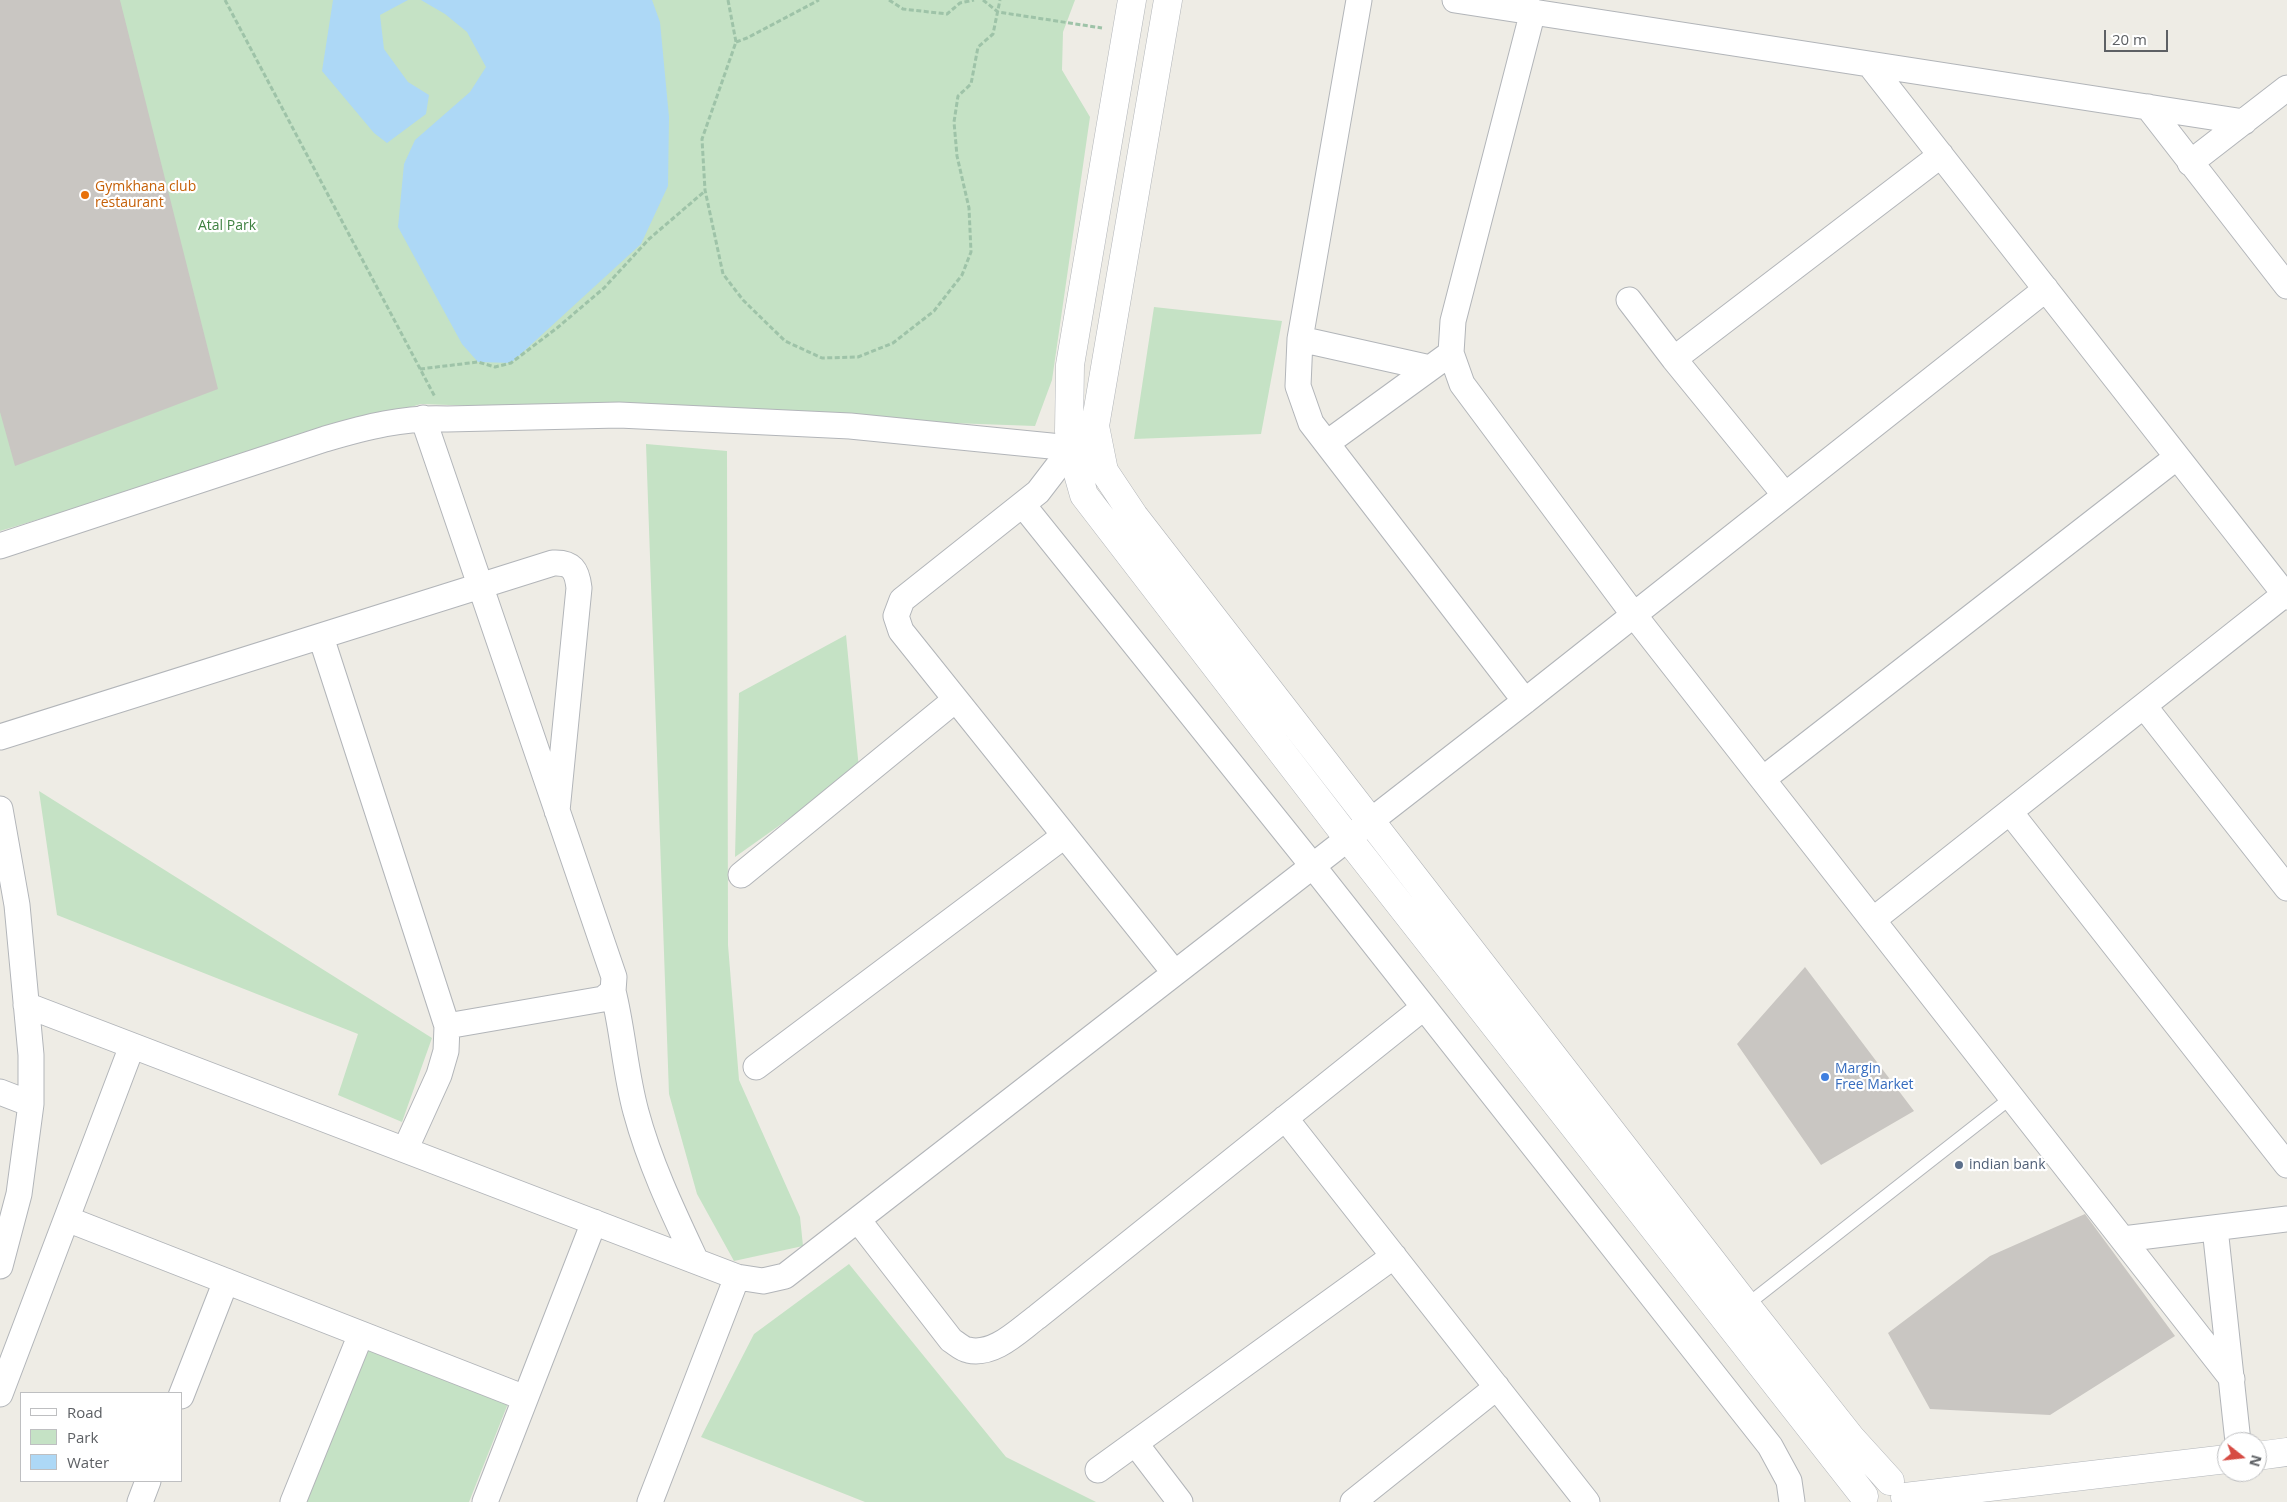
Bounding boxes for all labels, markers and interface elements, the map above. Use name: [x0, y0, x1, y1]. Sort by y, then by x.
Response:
scale bar: [2107, 20, 2171, 52]
text: 20 m: [2112, 29, 2147, 49]
place label: Gymkhana club restaurant: [95, 179, 196, 212]
marker: Gymkhana club restaurant: [79, 189, 91, 201]
park label: Atal Park: [198, 218, 256, 234]
place label: Margin Free Market: [1835, 1061, 1914, 1094]
marker: Margin Free Market: [1819, 1071, 1831, 1083]
place label: indian bank: [1969, 1157, 2046, 1173]
marker: indian bank: [1953, 1159, 1965, 1171]
legend: [20, 1392, 182, 1482]
text: Road: [67, 1402, 103, 1422]
text: Park: [67, 1427, 98, 1447]
north arrow: [2217, 1432, 2267, 1482]
text: Water: [67, 1452, 109, 1472]
text: N: [2245, 1453, 2267, 1469]

